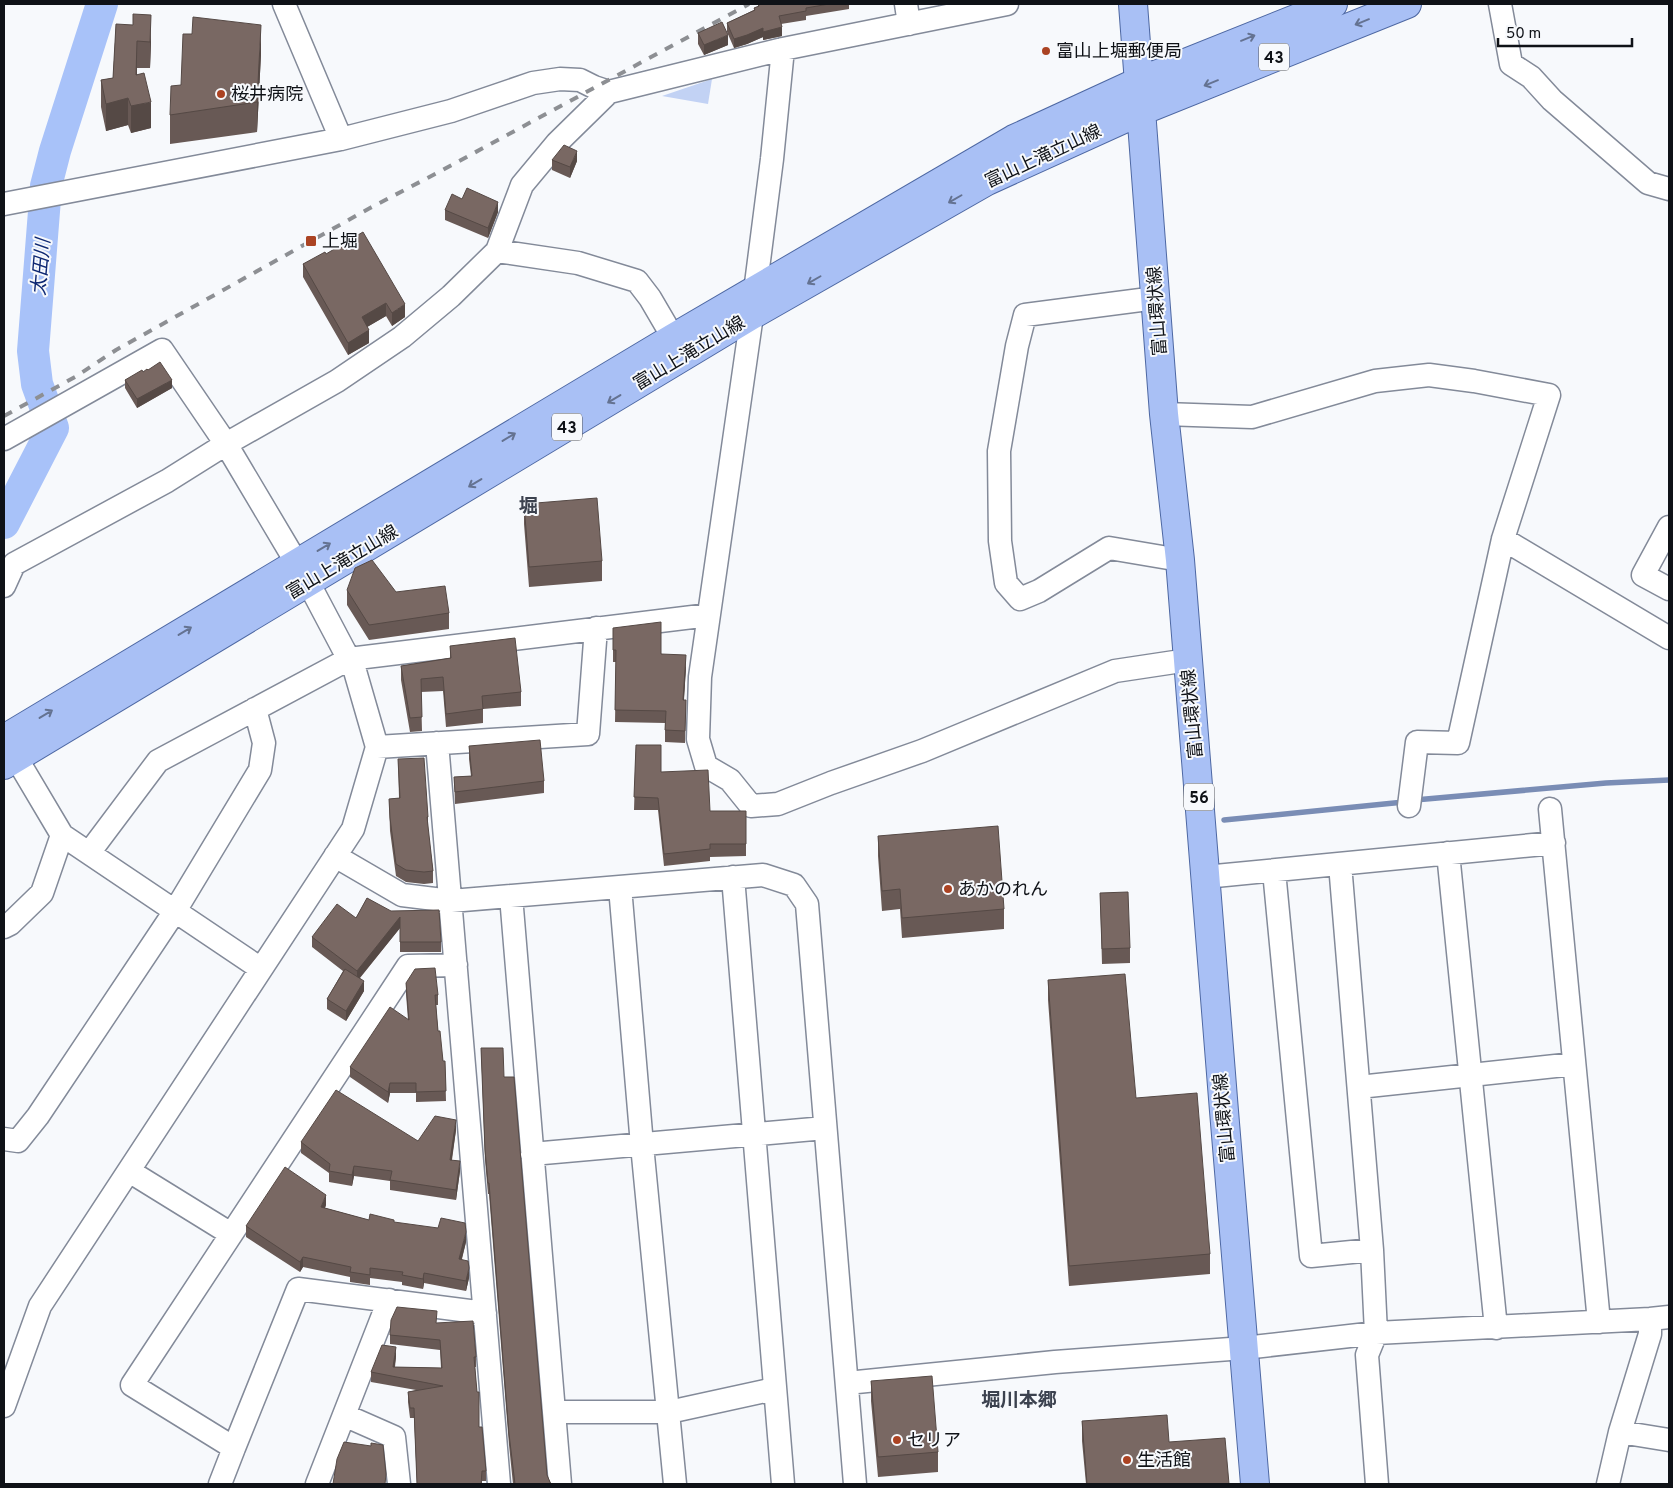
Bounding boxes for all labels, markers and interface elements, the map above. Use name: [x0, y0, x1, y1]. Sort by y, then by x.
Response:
scale bar: [1498, 15, 1632, 47]
one-way arrow: [1354, 18, 1370, 27]
text: 50 m: [1506, 25, 1541, 44]
one-way arrow: [1240, 33, 1255, 42]
place label: 富山上堀郵便局: [1056, 41, 1182, 64]
road number: 43: [1259, 44, 1289, 70]
marker: 富山上堀郵便局: [1040, 45, 1052, 57]
one-way arrow: [1204, 79, 1219, 88]
place label: 桜井病院: [231, 84, 303, 107]
marker: 桜井病院: [215, 88, 227, 100]
street label: 富山上滝立山線: [982, 120, 1106, 194]
one-way arrow: [948, 195, 962, 205]
place label: 上堀: [322, 231, 358, 254]
marker: 上堀: [304, 234, 318, 248]
water label: 太田川: [28, 236, 57, 297]
street label: 富山環状線: [1144, 265, 1173, 357]
one-way arrow: [806, 275, 821, 285]
street label: 富山上滝立山線: [630, 312, 750, 397]
one-way arrow: [607, 394, 621, 404]
road number: 43: [552, 414, 582, 441]
one-way arrow: [501, 431, 515, 441]
one-way arrow: [468, 478, 482, 488]
district label: 堀: [518, 495, 538, 519]
street label: 富山上滝立山線: [283, 521, 403, 606]
one-way arrow: [317, 542, 331, 552]
one-way arrow: [178, 625, 192, 635]
street label: 富山環状線: [1178, 668, 1209, 760]
one-way arrow: [38, 709, 52, 719]
road number: 56: [1184, 784, 1214, 810]
place label: あかのれん: [958, 879, 1048, 902]
marker: あかのれん: [942, 883, 954, 895]
street label: 富山環状線: [1210, 1072, 1241, 1164]
district label: 堀川本郷: [981, 1389, 1057, 1413]
place label: セリア: [907, 1430, 961, 1453]
marker: セリア: [891, 1434, 903, 1446]
place label: 生活館: [1137, 1450, 1191, 1473]
marker: 生活館: [1121, 1454, 1133, 1466]

